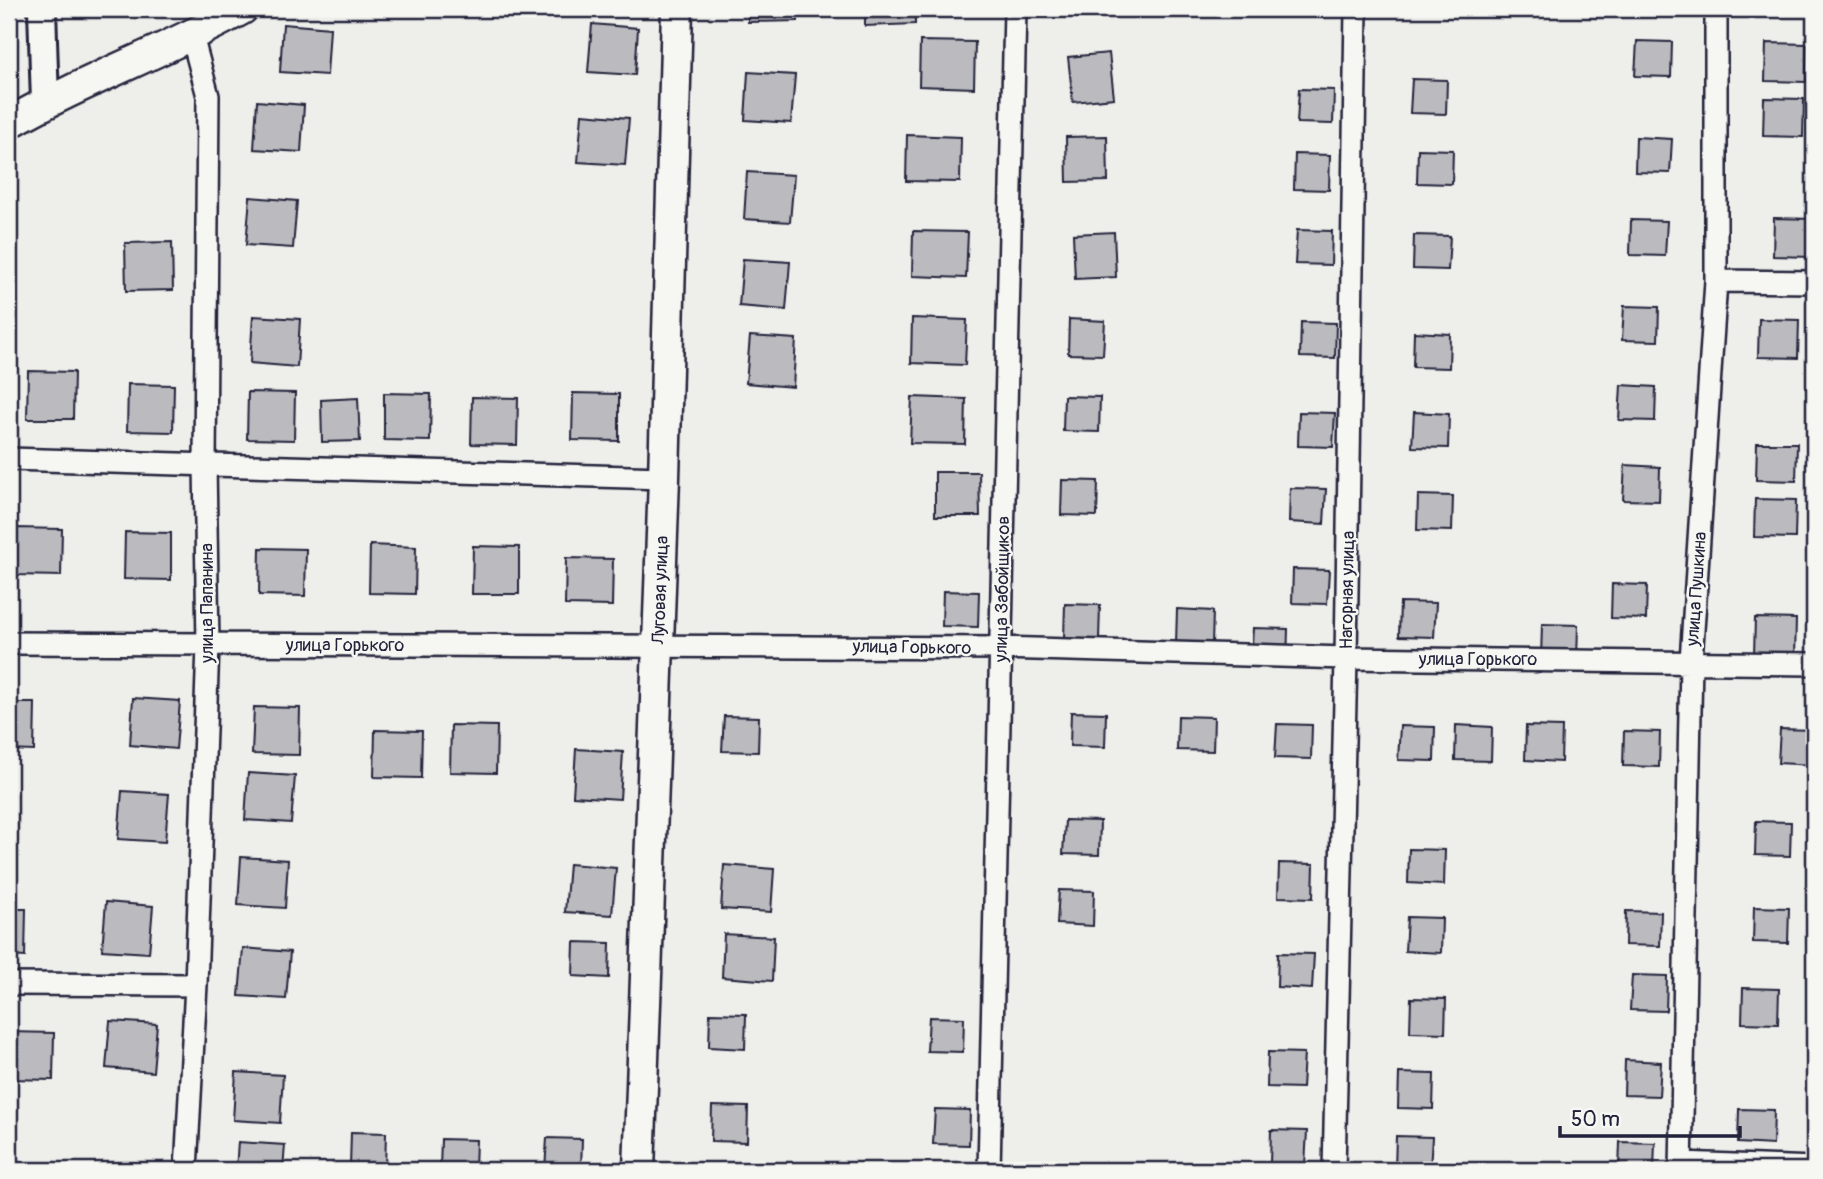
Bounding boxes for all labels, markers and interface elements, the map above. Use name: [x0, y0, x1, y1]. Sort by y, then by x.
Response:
street label: улица Забойщиков: [990, 516, 1015, 663]
street label: Нагорная улица: [1335, 531, 1360, 650]
street label: улица Пушкина: [1681, 531, 1712, 648]
street label: Луговая улица: [647, 535, 674, 646]
street label: улица Папанина: [196, 543, 219, 664]
street label: улица Горького: [285, 634, 405, 657]
street label: улица Горького: [852, 635, 972, 660]
street label: улица Горького: [1418, 648, 1538, 671]
scale bar: [1560, 1095, 1741, 1139]
text: 50 m: [1571, 1106, 1620, 1133]

